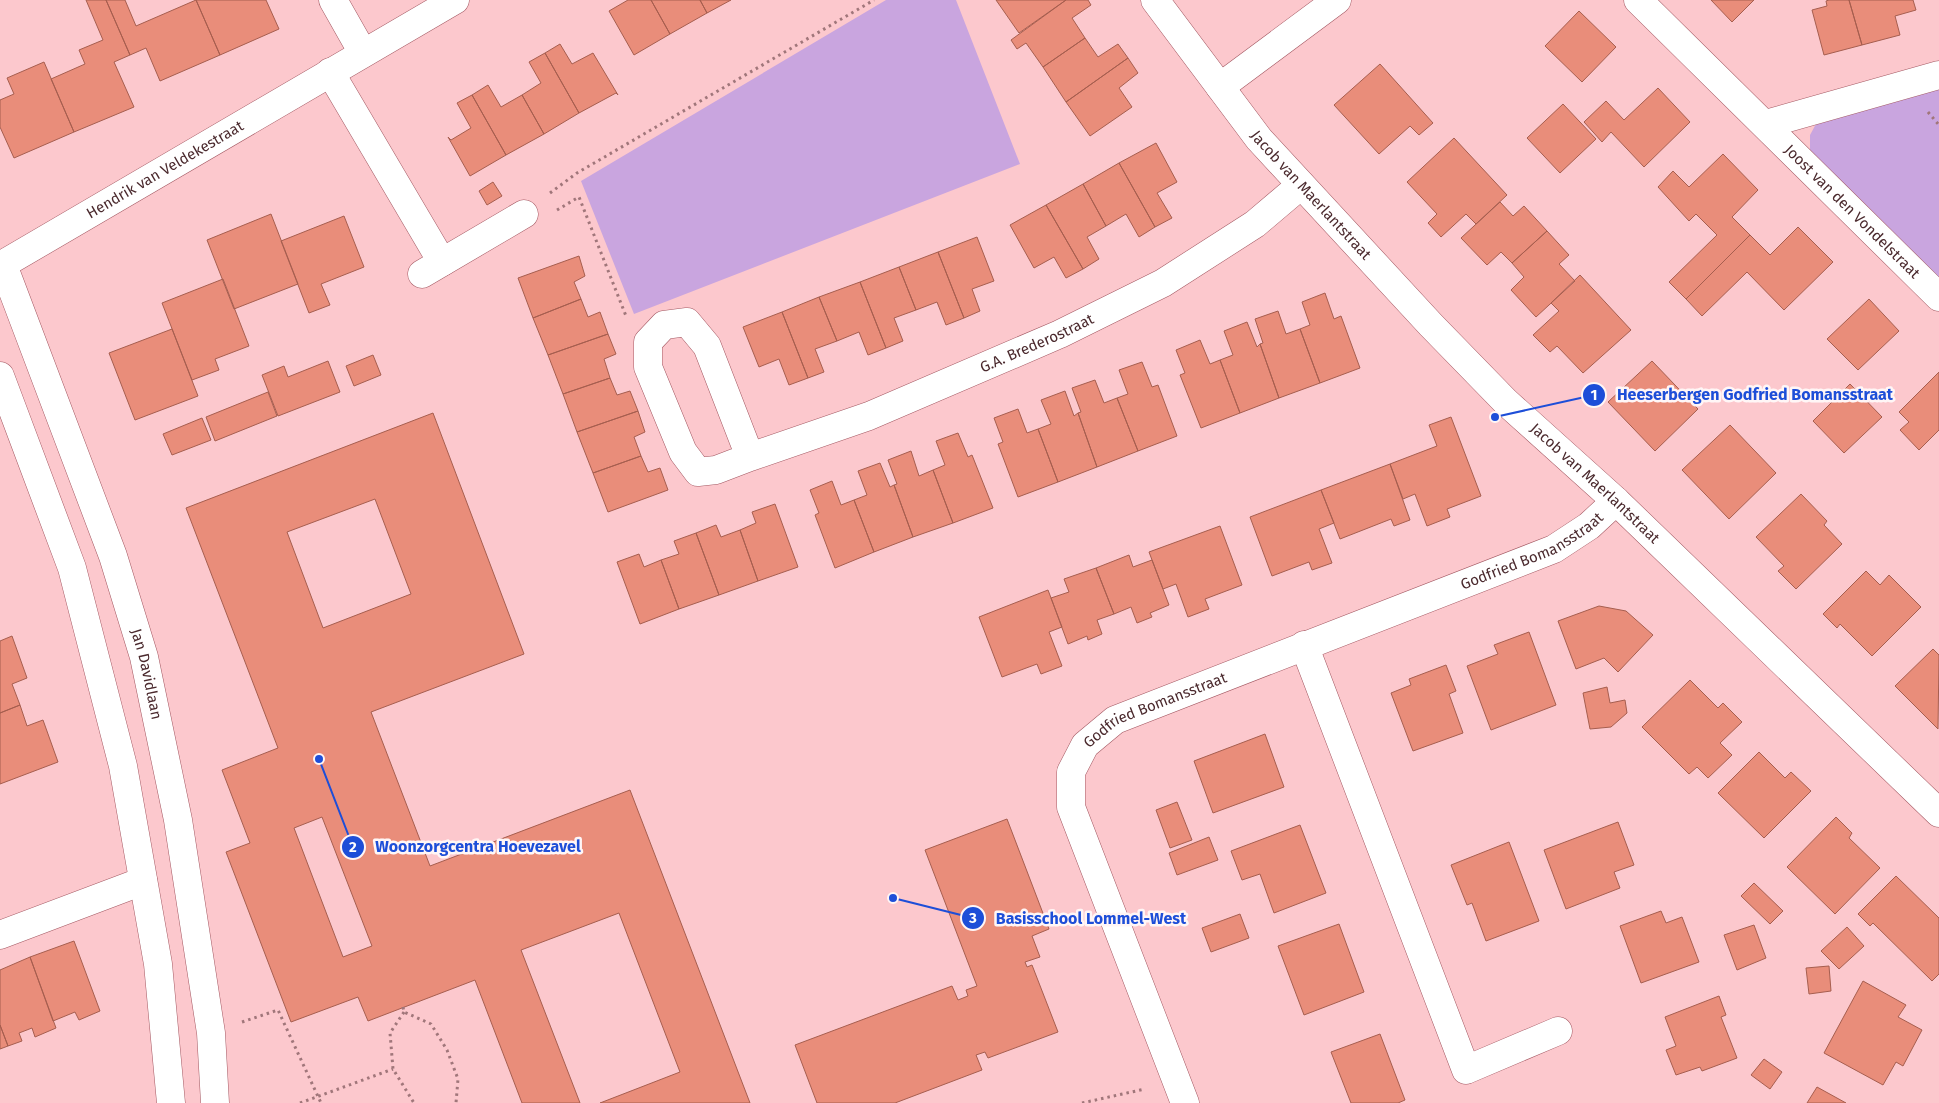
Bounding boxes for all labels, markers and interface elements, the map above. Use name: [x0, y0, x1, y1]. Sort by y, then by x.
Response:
street label: Hendrik van Veldekestraat: [83, 116, 247, 222]
street label: Jacob van Maerlantstraat: [1247, 127, 1375, 264]
street label: Joost van den Vondelstraat: [1781, 141, 1924, 283]
street label: G.A. Brederostraat: [977, 310, 1097, 376]
callout: Heeserbergen Godfried Bomansstraat: [1582, 379, 1903, 410]
text: Heeserbergen Godfried Bomansstraat: [1617, 385, 1894, 404]
text: 1: [1591, 386, 1597, 404]
street label: Jacob van Maerlantstraat: [1527, 419, 1664, 548]
street label: Godfried Bomansstraat: [1458, 508, 1607, 593]
street label: Jan Davidlaan: [127, 626, 166, 721]
street label: Godfried Bomansstraat: [1080, 668, 1230, 751]
callout: Woonzorgcentra Hoevezavel: [340, 831, 591, 862]
text: Woonzorgcentra Hoevezavel: [375, 837, 581, 856]
text: 2: [349, 838, 357, 856]
callout: Basisschool Lommel-West: [961, 903, 1196, 934]
text: 3: [968, 909, 977, 927]
text: Basisschool Lommel-West: [996, 909, 1187, 928]

